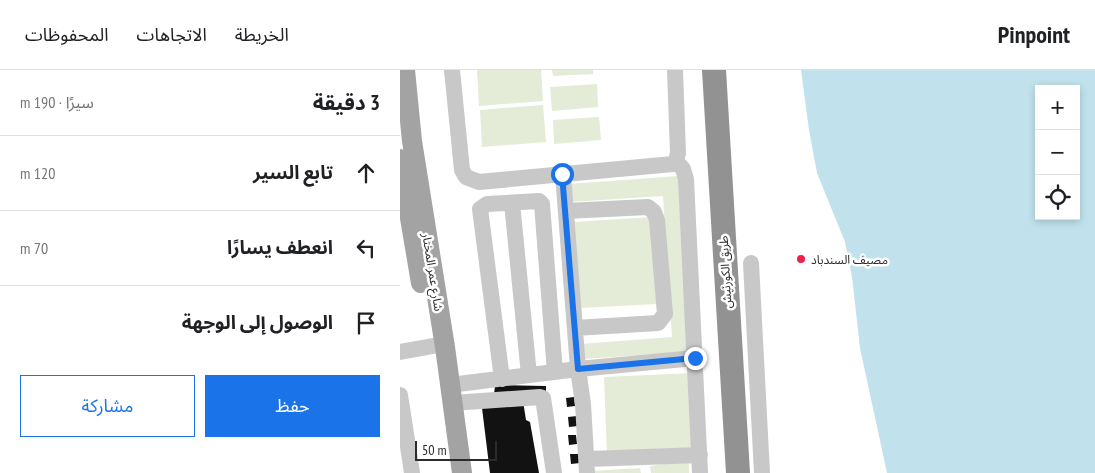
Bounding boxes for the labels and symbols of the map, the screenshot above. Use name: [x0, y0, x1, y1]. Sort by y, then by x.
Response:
route start: [551, 163, 574, 186]
street label: شارع عمر المختار: [417, 231, 447, 313]
street label: طريق الكورنيش: [716, 235, 735, 309]
place label: مصيف السندباد: [811, 252, 888, 267]
marker: مصيف السندباد: [795, 253, 807, 265]
route end: [684, 347, 707, 370]
scale bar: [415, 438, 498, 461]

